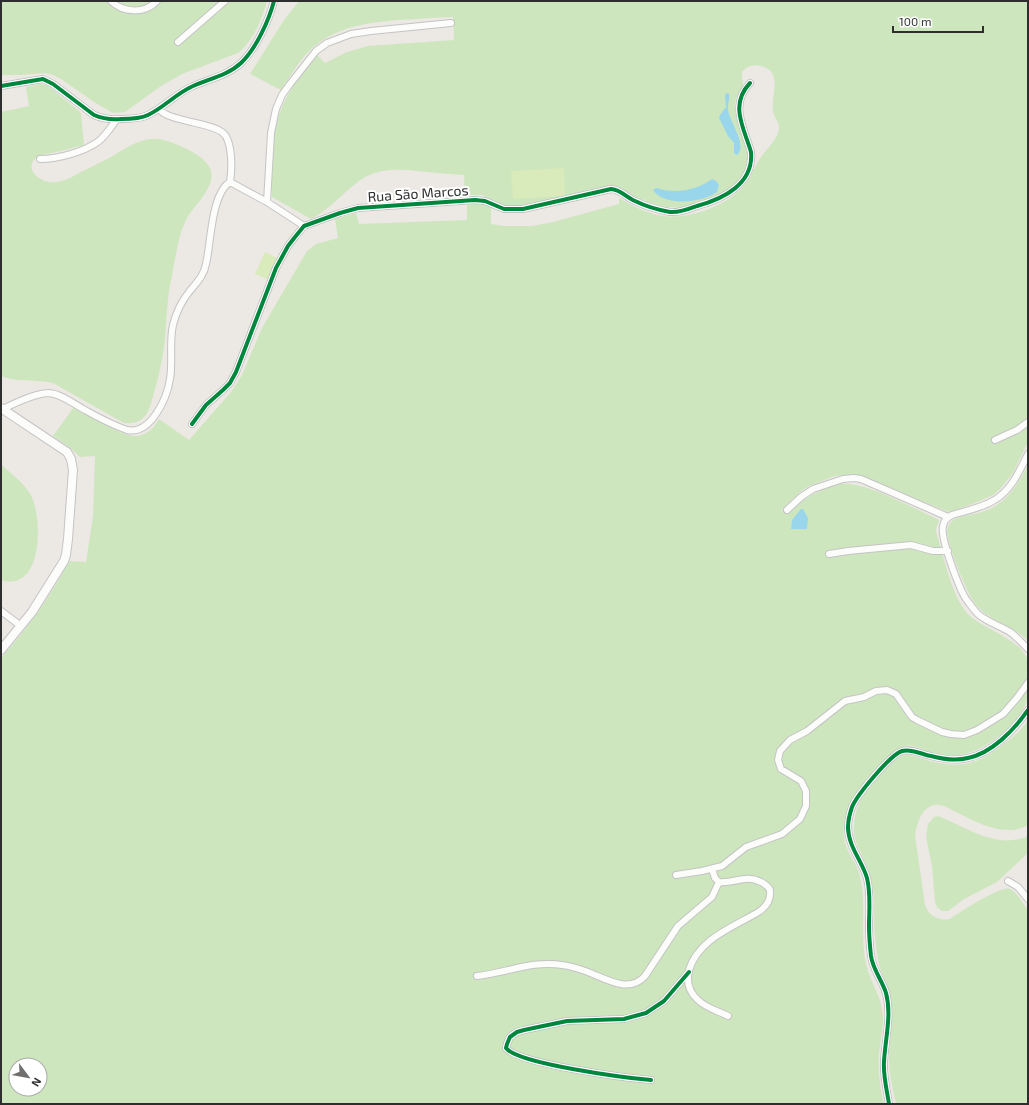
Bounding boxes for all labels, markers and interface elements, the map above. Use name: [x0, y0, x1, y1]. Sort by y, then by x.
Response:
scale bar: [893, 8, 983, 34]
text: 100 m: [899, 14, 931, 28]
street label: Rua São Marcos: [367, 181, 469, 205]
north arrow: [8, 1057, 48, 1097]
text: N: [29, 1076, 45, 1089]

